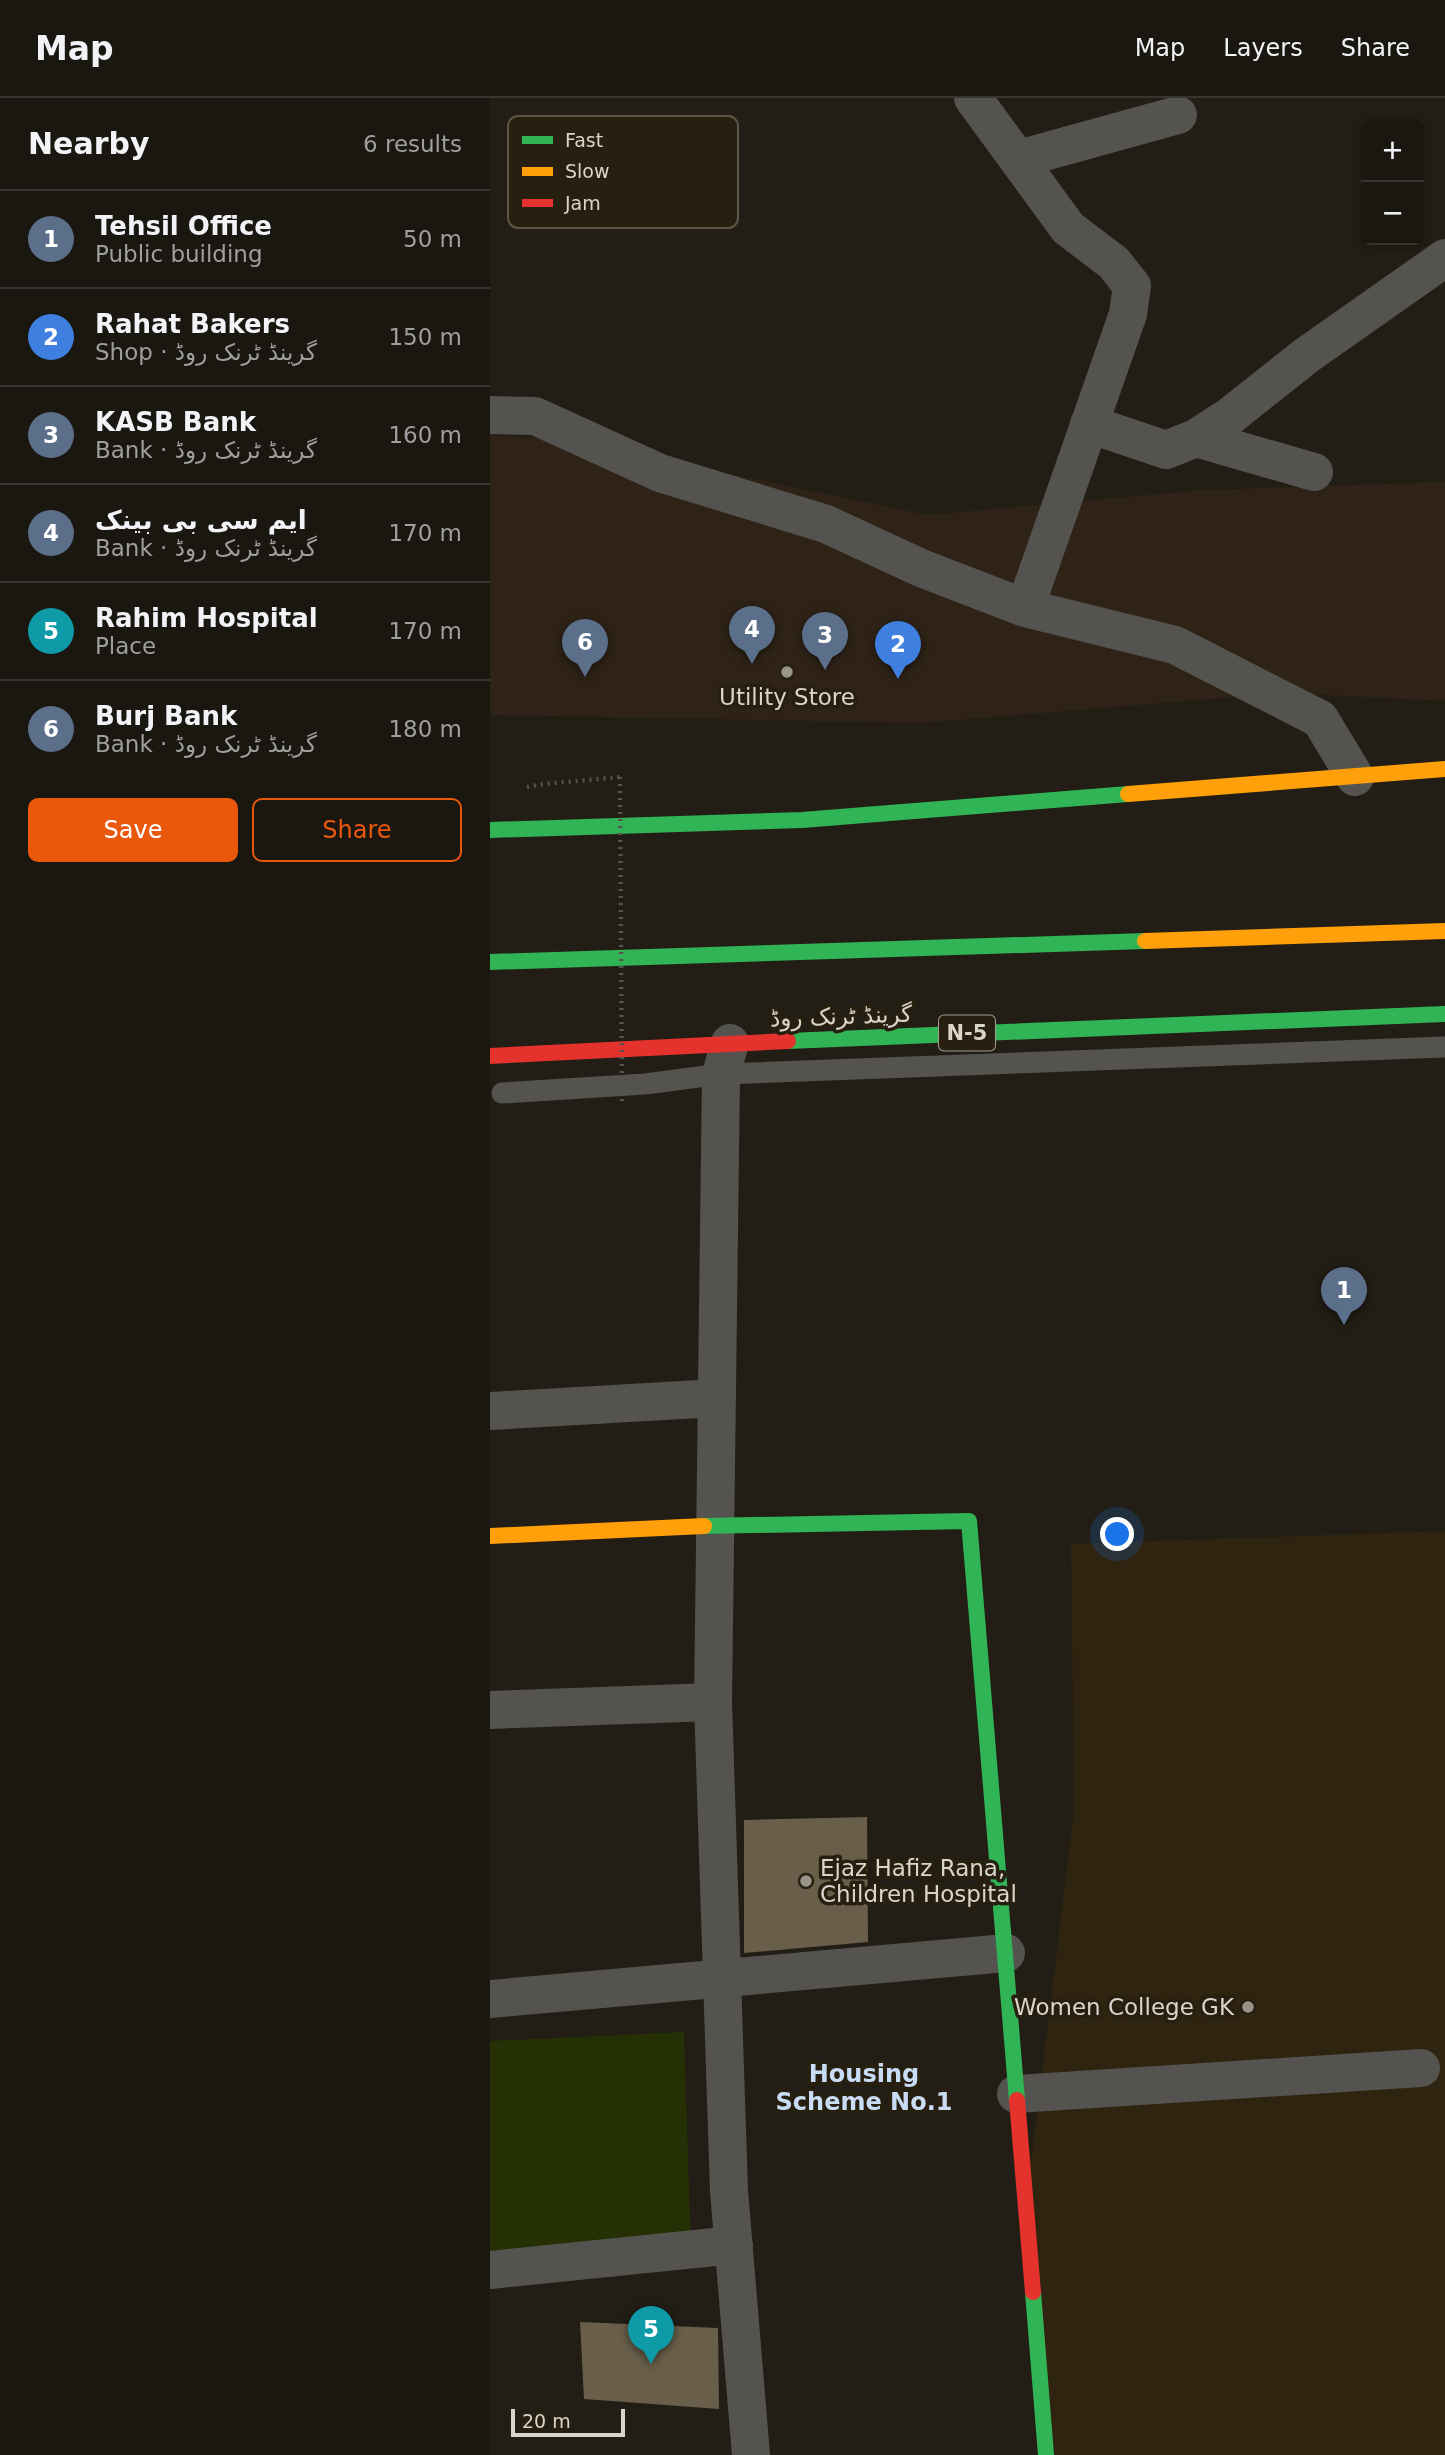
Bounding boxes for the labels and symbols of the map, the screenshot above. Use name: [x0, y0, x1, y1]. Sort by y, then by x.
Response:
legend: [508, 116, 738, 228]
text: Fast: [565, 129, 603, 151]
text: Slow: [565, 160, 610, 182]
text: Jam: [564, 192, 601, 214]
pin: 4: [729, 606, 775, 664]
pin: 3: [802, 612, 848, 670]
pin: 6: [562, 619, 608, 677]
pin: 2: [875, 621, 921, 679]
marker: Utility Store: [779, 664, 795, 680]
place label: Utility Store: [719, 684, 855, 710]
street label: گرینڈ ٹرنک روڈ: [769, 1001, 913, 1032]
road number: N-5: [939, 1016, 995, 1051]
pin: 1: [1321, 1267, 1367, 1325]
your location: [1100, 1517, 1134, 1551]
place label: Ejaz Hafiz Rana, Children Hospital: [820, 1855, 1017, 1907]
marker: Ejaz Hafiz Rana, Children Hospital: [798, 1873, 814, 1889]
place label: Women College GK: [1014, 1994, 1235, 2020]
marker: Women College GK: [1240, 1999, 1256, 2015]
district label: Housing Scheme No.1: [776, 2060, 952, 2116]
pin: 5: [628, 2306, 674, 2364]
scale bar: [511, 2406, 625, 2438]

